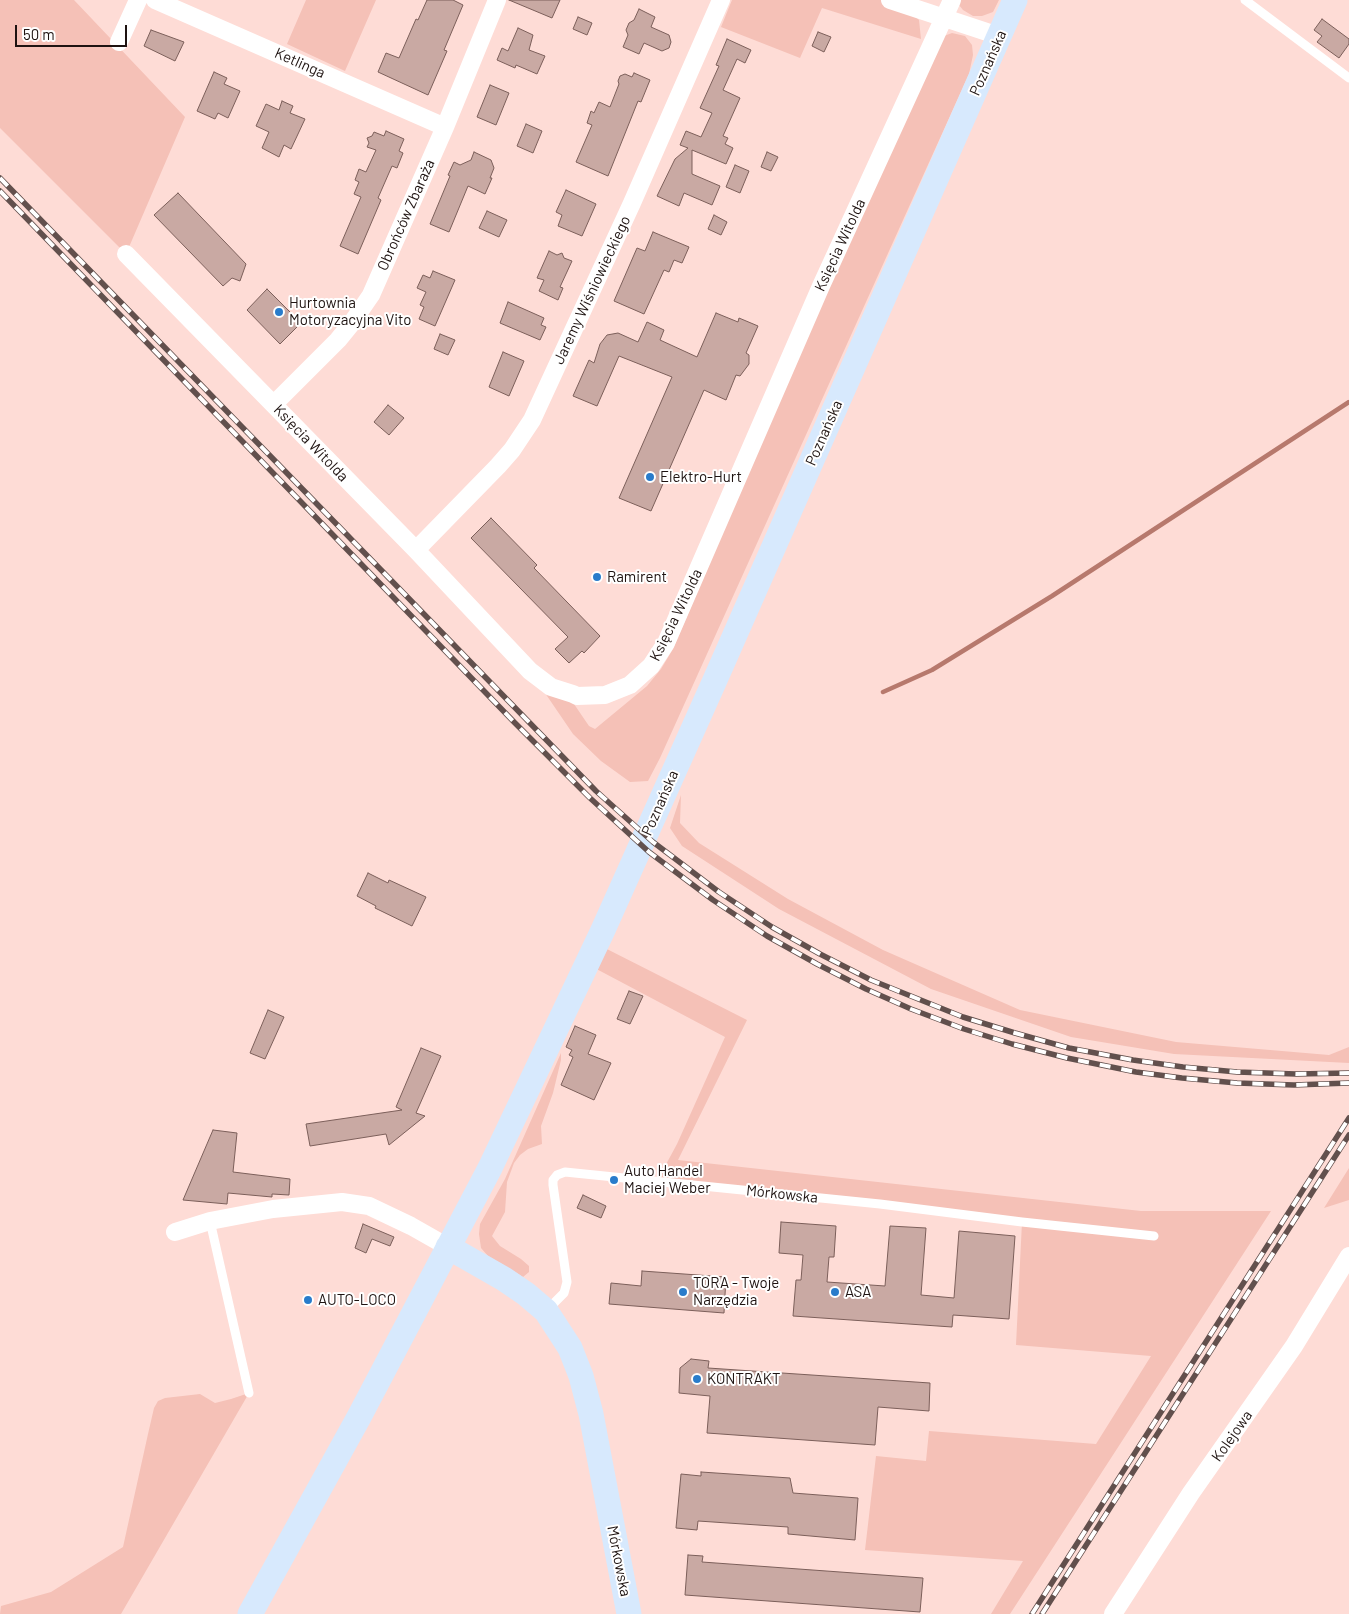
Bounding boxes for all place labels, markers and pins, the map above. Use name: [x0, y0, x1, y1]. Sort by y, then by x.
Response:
place label: Hurtownia Motoryzacyjna Vito: [289, 294, 411, 329]
marker: Hurtownia Motoryzacyjna Vito: [273, 306, 285, 318]
place label: Elektro-Hurt: [660, 468, 742, 486]
marker: Elektro-Hurt: [644, 471, 656, 483]
place label: Ramirent: [607, 568, 667, 586]
marker: Ramirent: [591, 571, 603, 583]
place label: Auto Handel Maciej Weber: [624, 1162, 711, 1197]
marker: Auto Handel Maciej Weber: [608, 1174, 620, 1186]
place label: TORA - Twoje Narzędzia: [693, 1274, 779, 1309]
place label: ASA: [845, 1283, 871, 1301]
marker: TORA - Twoje Narzędzia: [677, 1286, 689, 1298]
marker: ASA: [829, 1286, 841, 1298]
place label: AUTO-LOCO: [318, 1291, 396, 1309]
marker: AUTO-LOCO: [302, 1294, 314, 1306]
place label: KONTRAKT: [707, 1370, 781, 1388]
marker: KONTRAKT: [691, 1373, 703, 1385]

